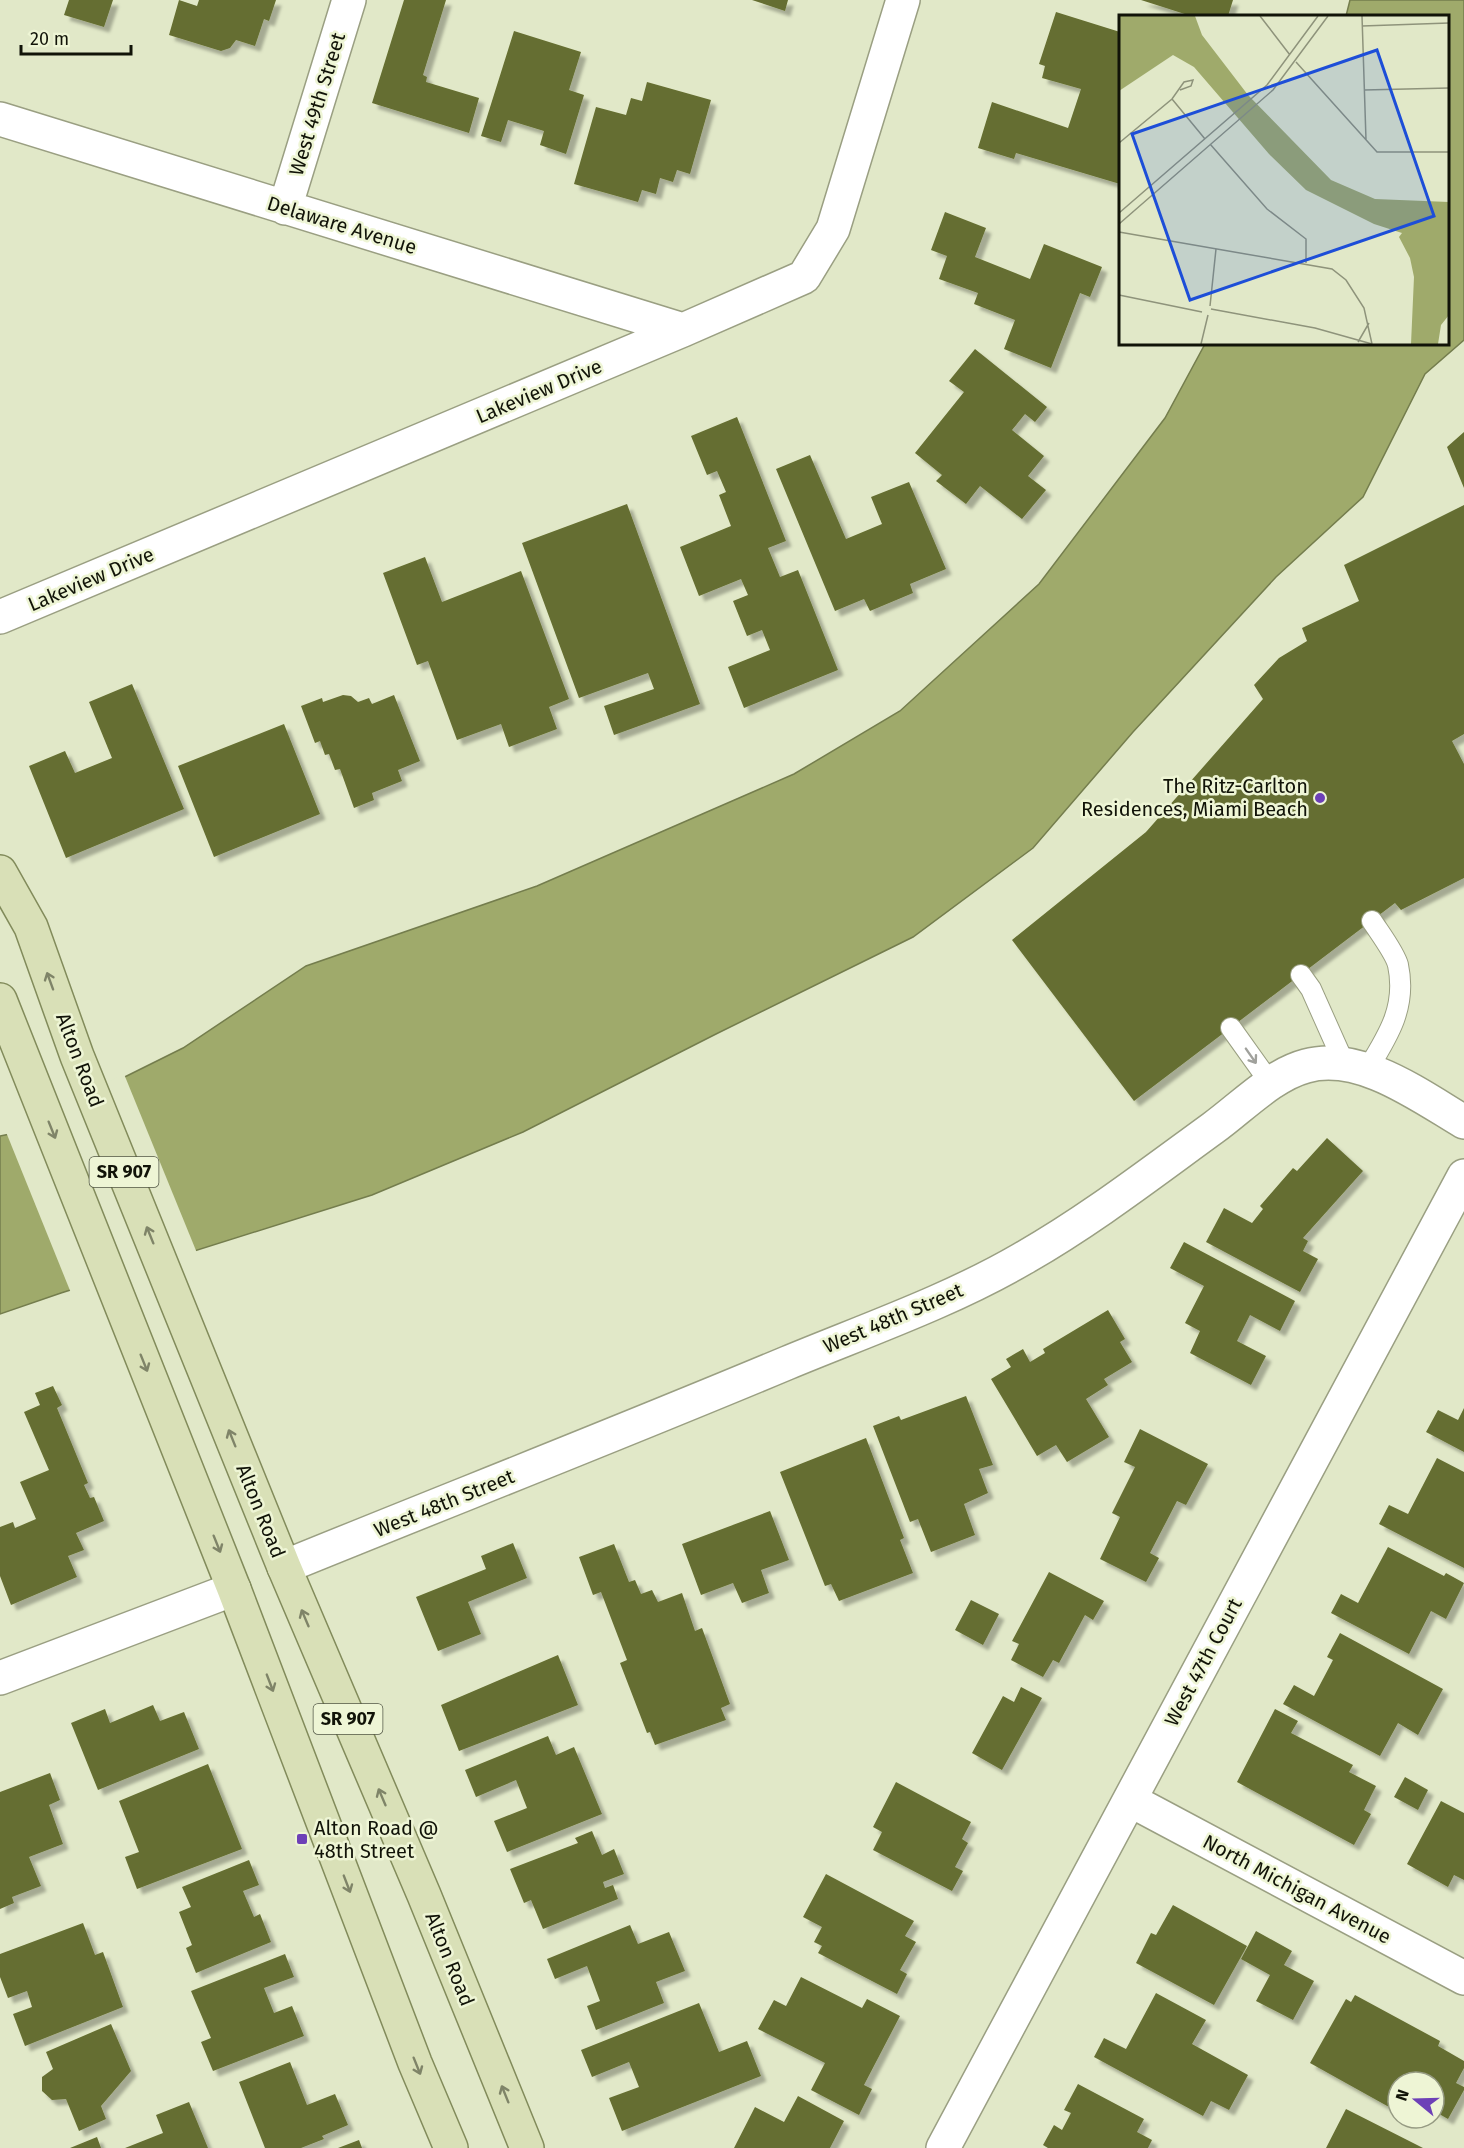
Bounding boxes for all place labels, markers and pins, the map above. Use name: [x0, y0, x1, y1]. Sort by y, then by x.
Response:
place label: The Ritz-Carlton Residences, Miami Beach: [1081, 774, 1308, 821]
marker: The Ritz-Carlton Residences, Miami Beach: [1313, 791, 1327, 805]
place label: Alton Road @ 48th Street: [314, 1816, 439, 1863]
marker: Alton Road @ 48th Street: [295, 1832, 309, 1846]

